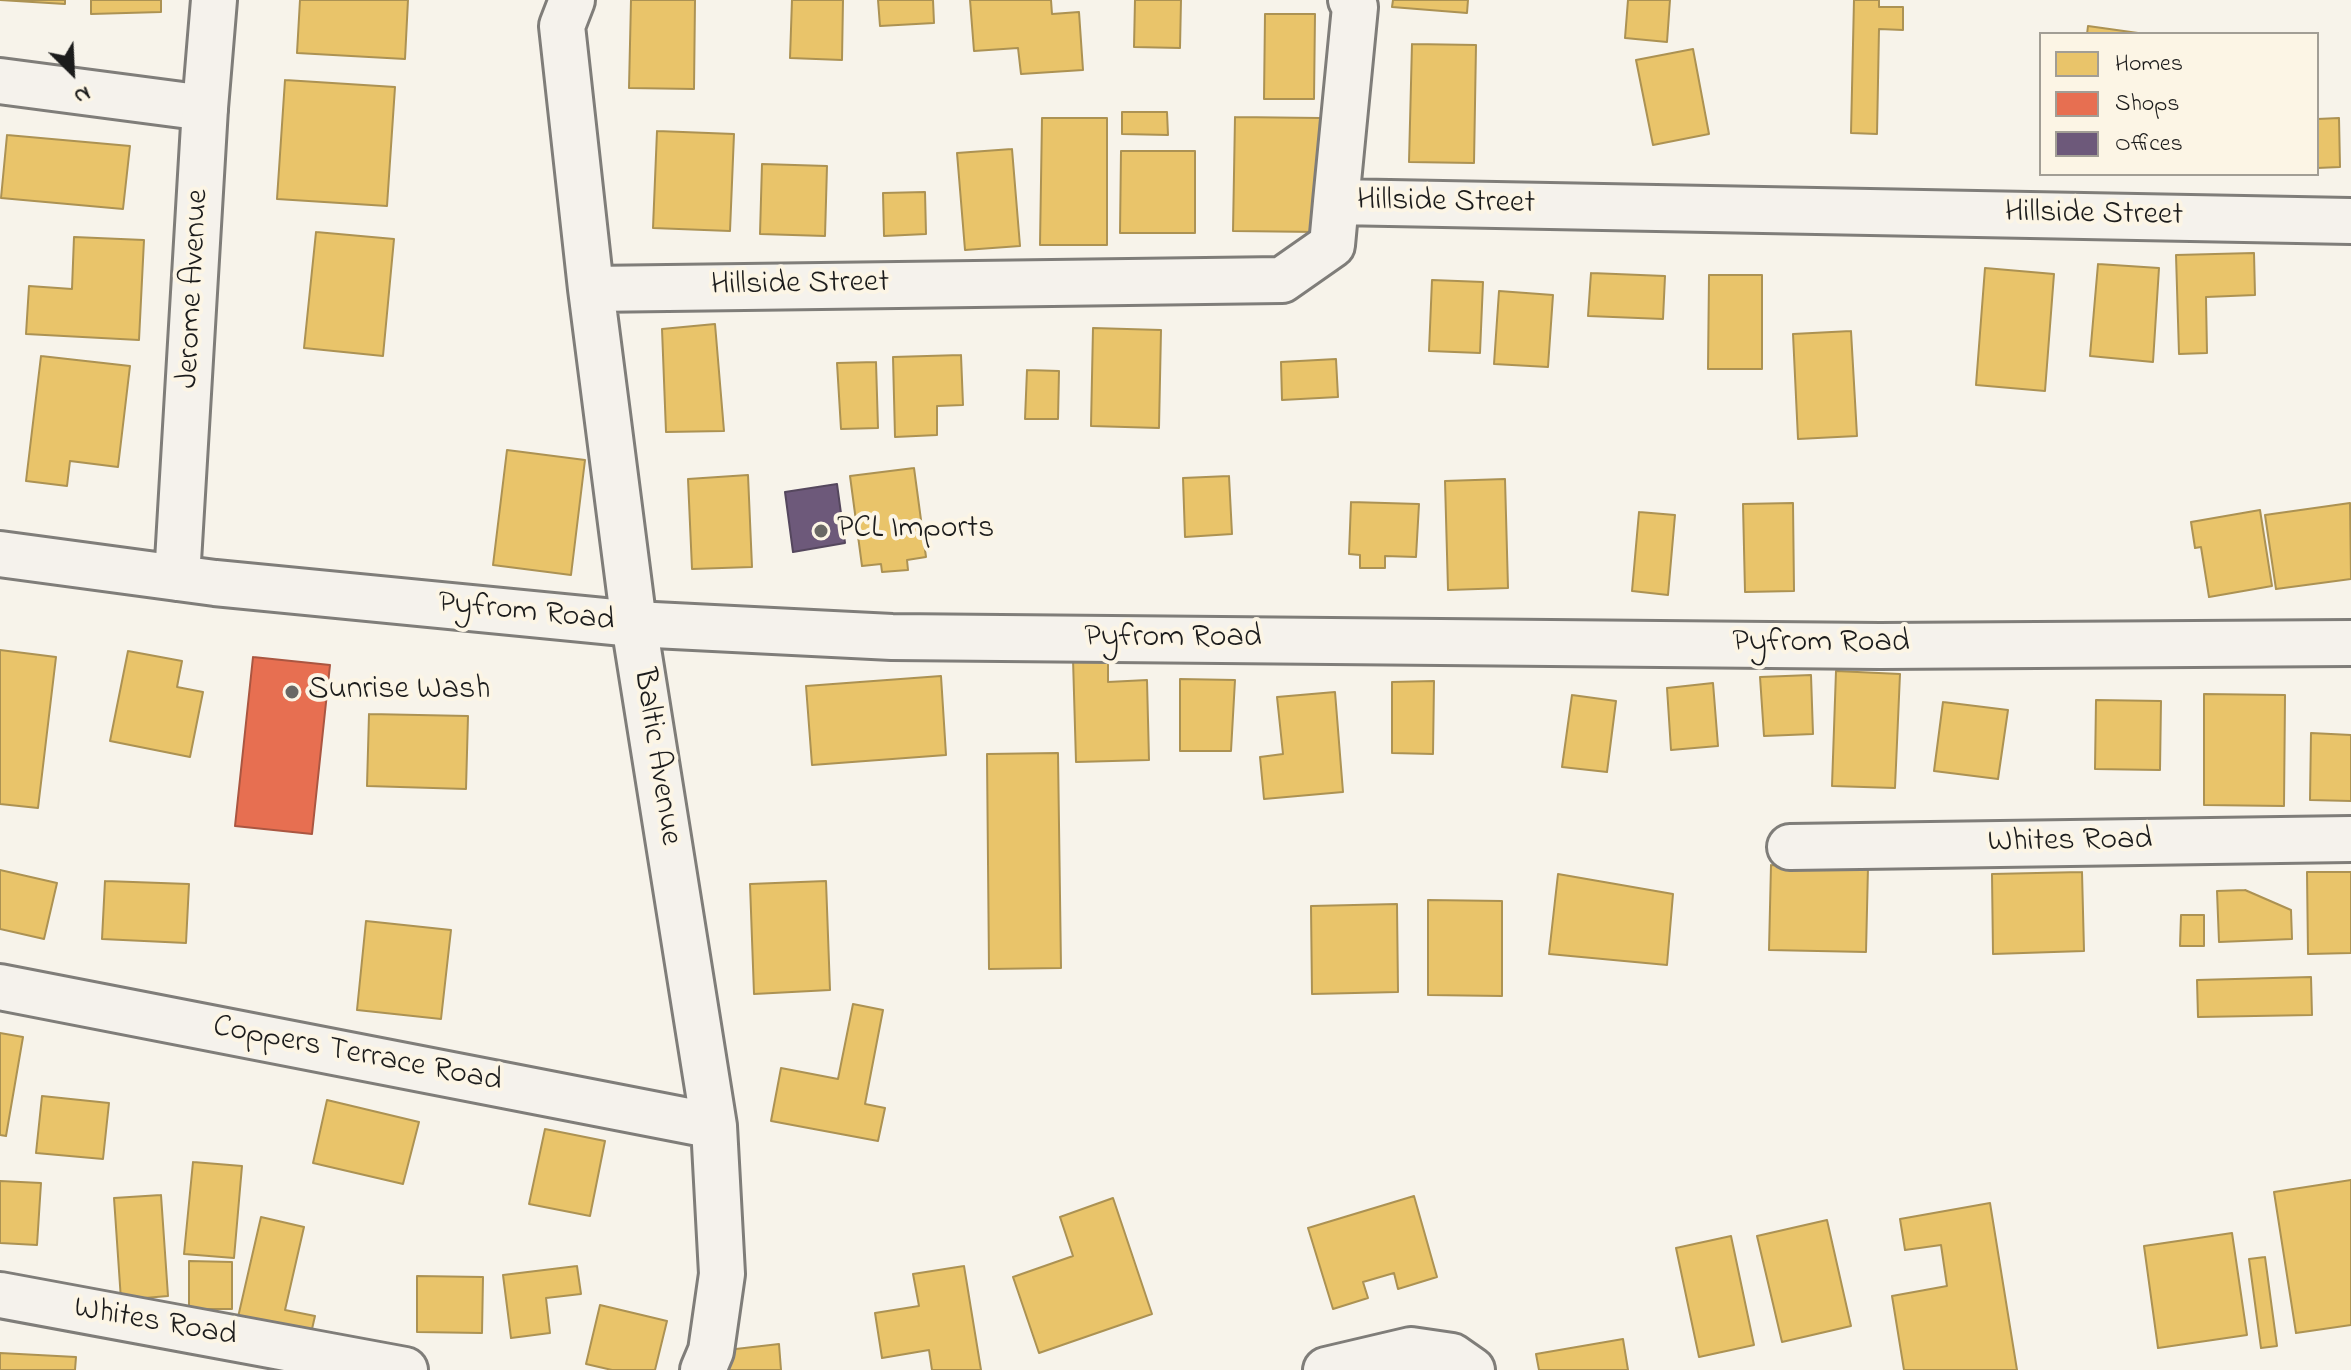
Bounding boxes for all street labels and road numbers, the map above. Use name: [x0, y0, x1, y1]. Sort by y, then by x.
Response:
street label: Hillside Street: [1357, 183, 1535, 225]
street label: Jerome Avenue: [171, 188, 219, 390]
street label: Hillside Street: [2005, 195, 2183, 237]
street label: Hillside Street: [711, 265, 889, 307]
street label: Pyfrom Road: [436, 586, 616, 642]
street label: Pyfrom Road: [1084, 621, 1262, 659]
street label: Pyfrom Road: [1732, 626, 1910, 664]
street label: Baltic Avenue: [622, 666, 688, 848]
street label: Whites Road: [1987, 822, 2153, 864]
street label: Coppers Terrace Road: [209, 1009, 505, 1103]
street label: Whites Road: [71, 1291, 239, 1357]

